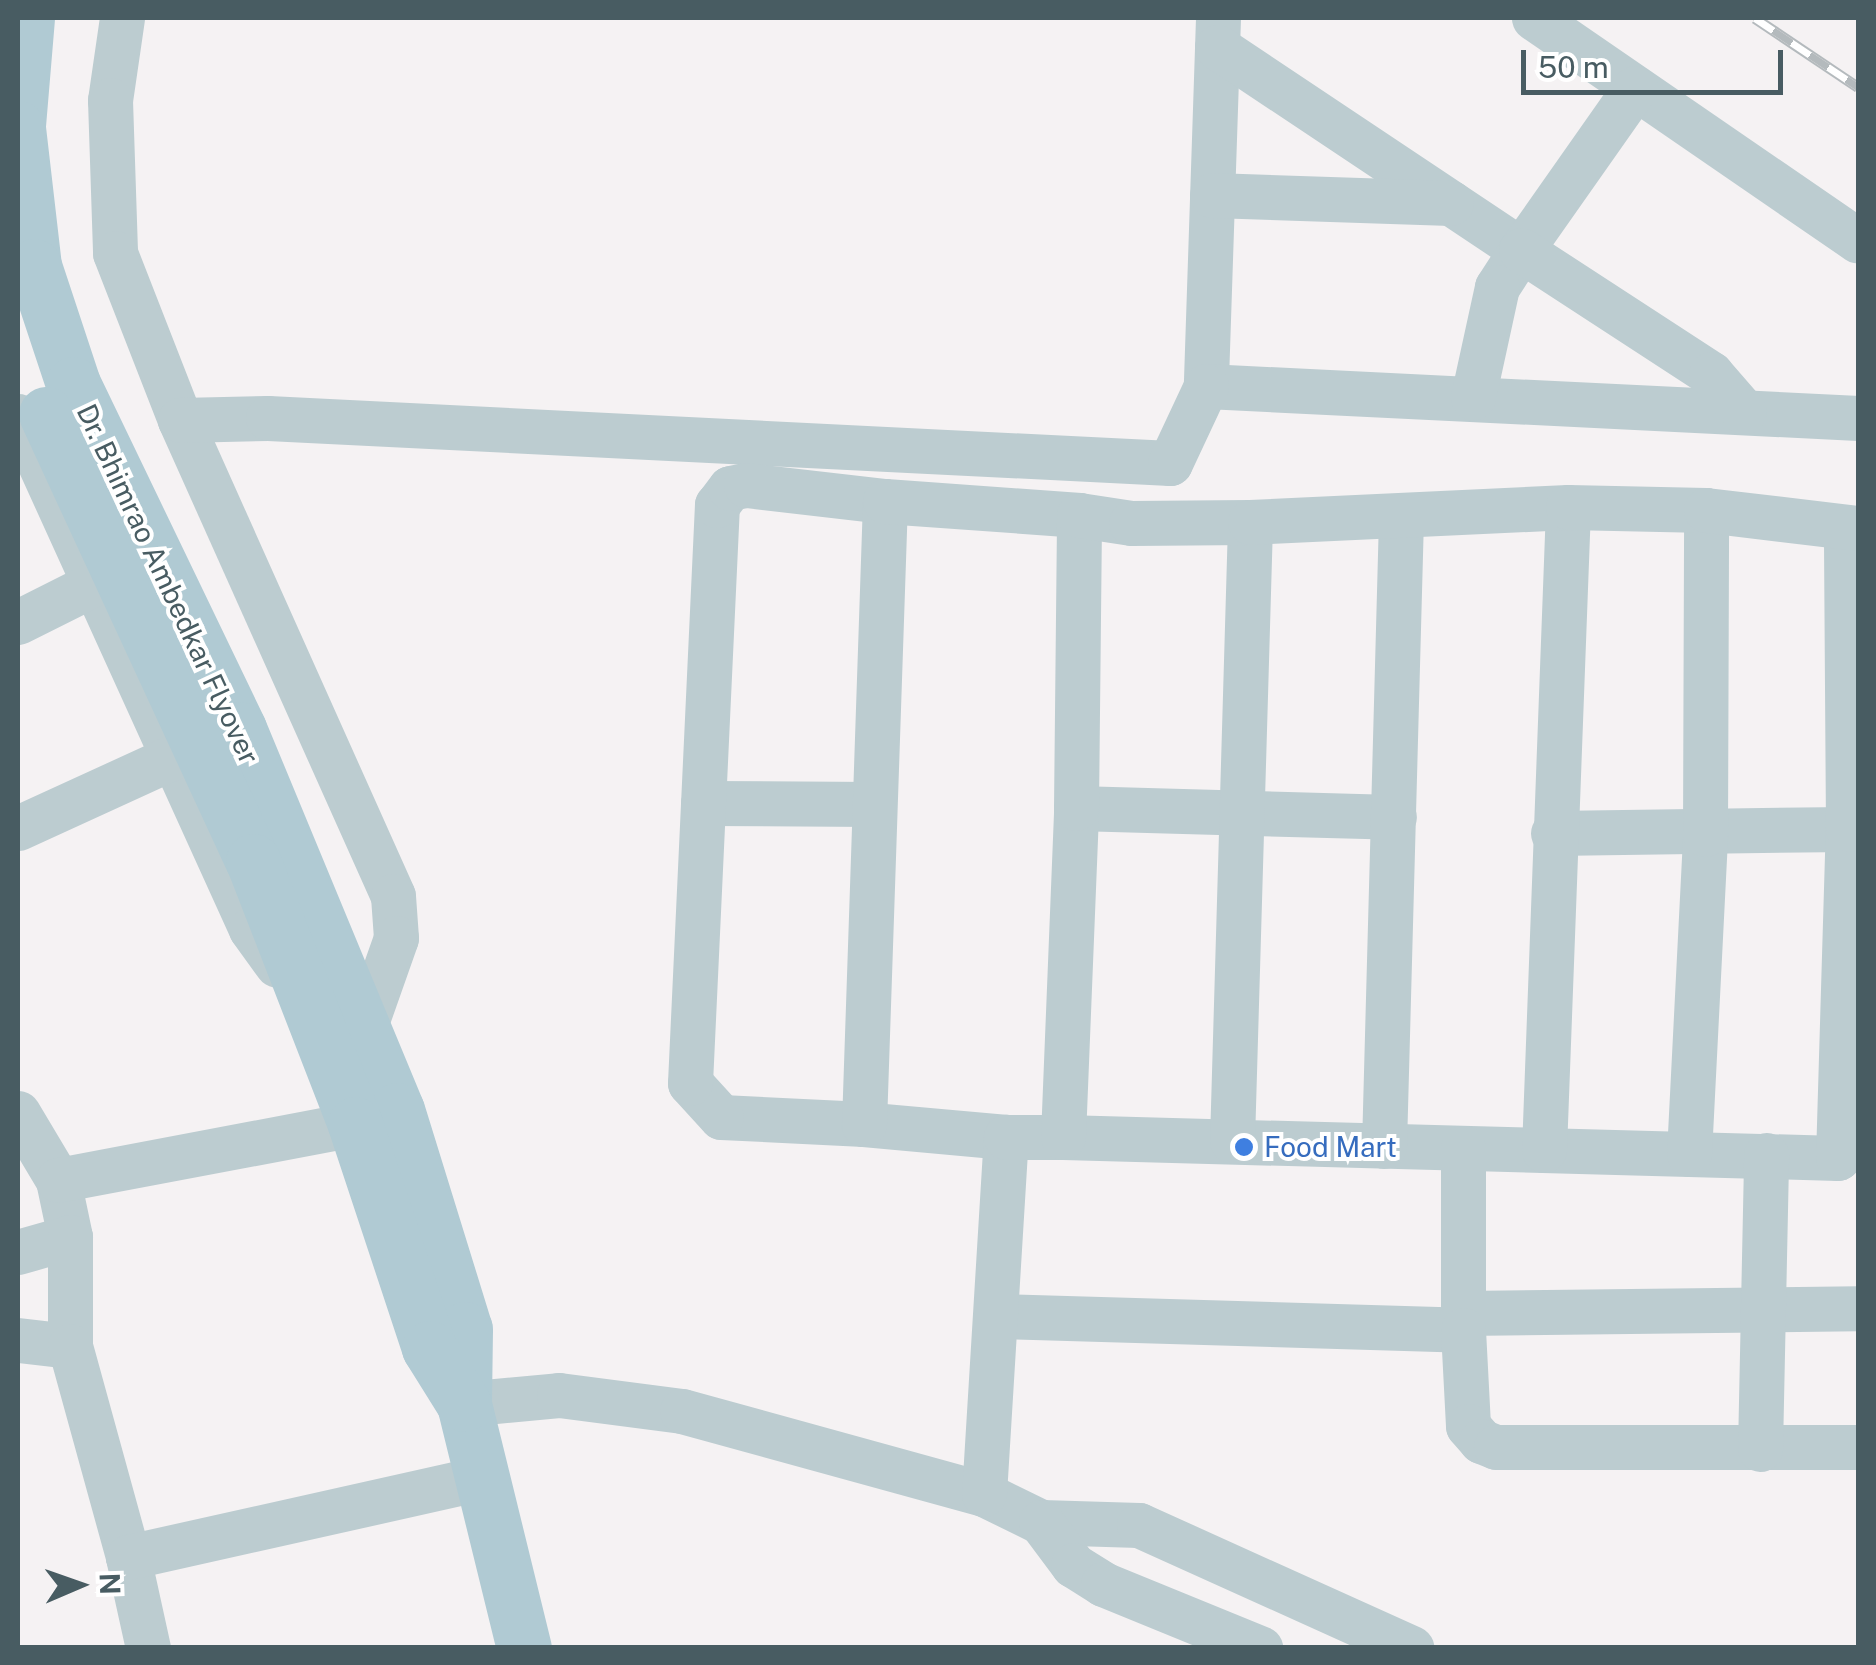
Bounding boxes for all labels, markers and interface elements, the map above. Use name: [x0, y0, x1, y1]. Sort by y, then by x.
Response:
scale bar: [1526, 30, 1788, 92]
text: 50 m: [1538, 49, 1609, 85]
street label: Dr. Bhimrao Ambedkar Flyover: [70, 398, 266, 770]
place label: Food Mart: [1264, 1130, 1397, 1164]
marker: Food Mart: [1233, 1136, 1255, 1158]
north arrow: [30, 1535, 130, 1635]
text: N: [94, 1572, 127, 1595]

